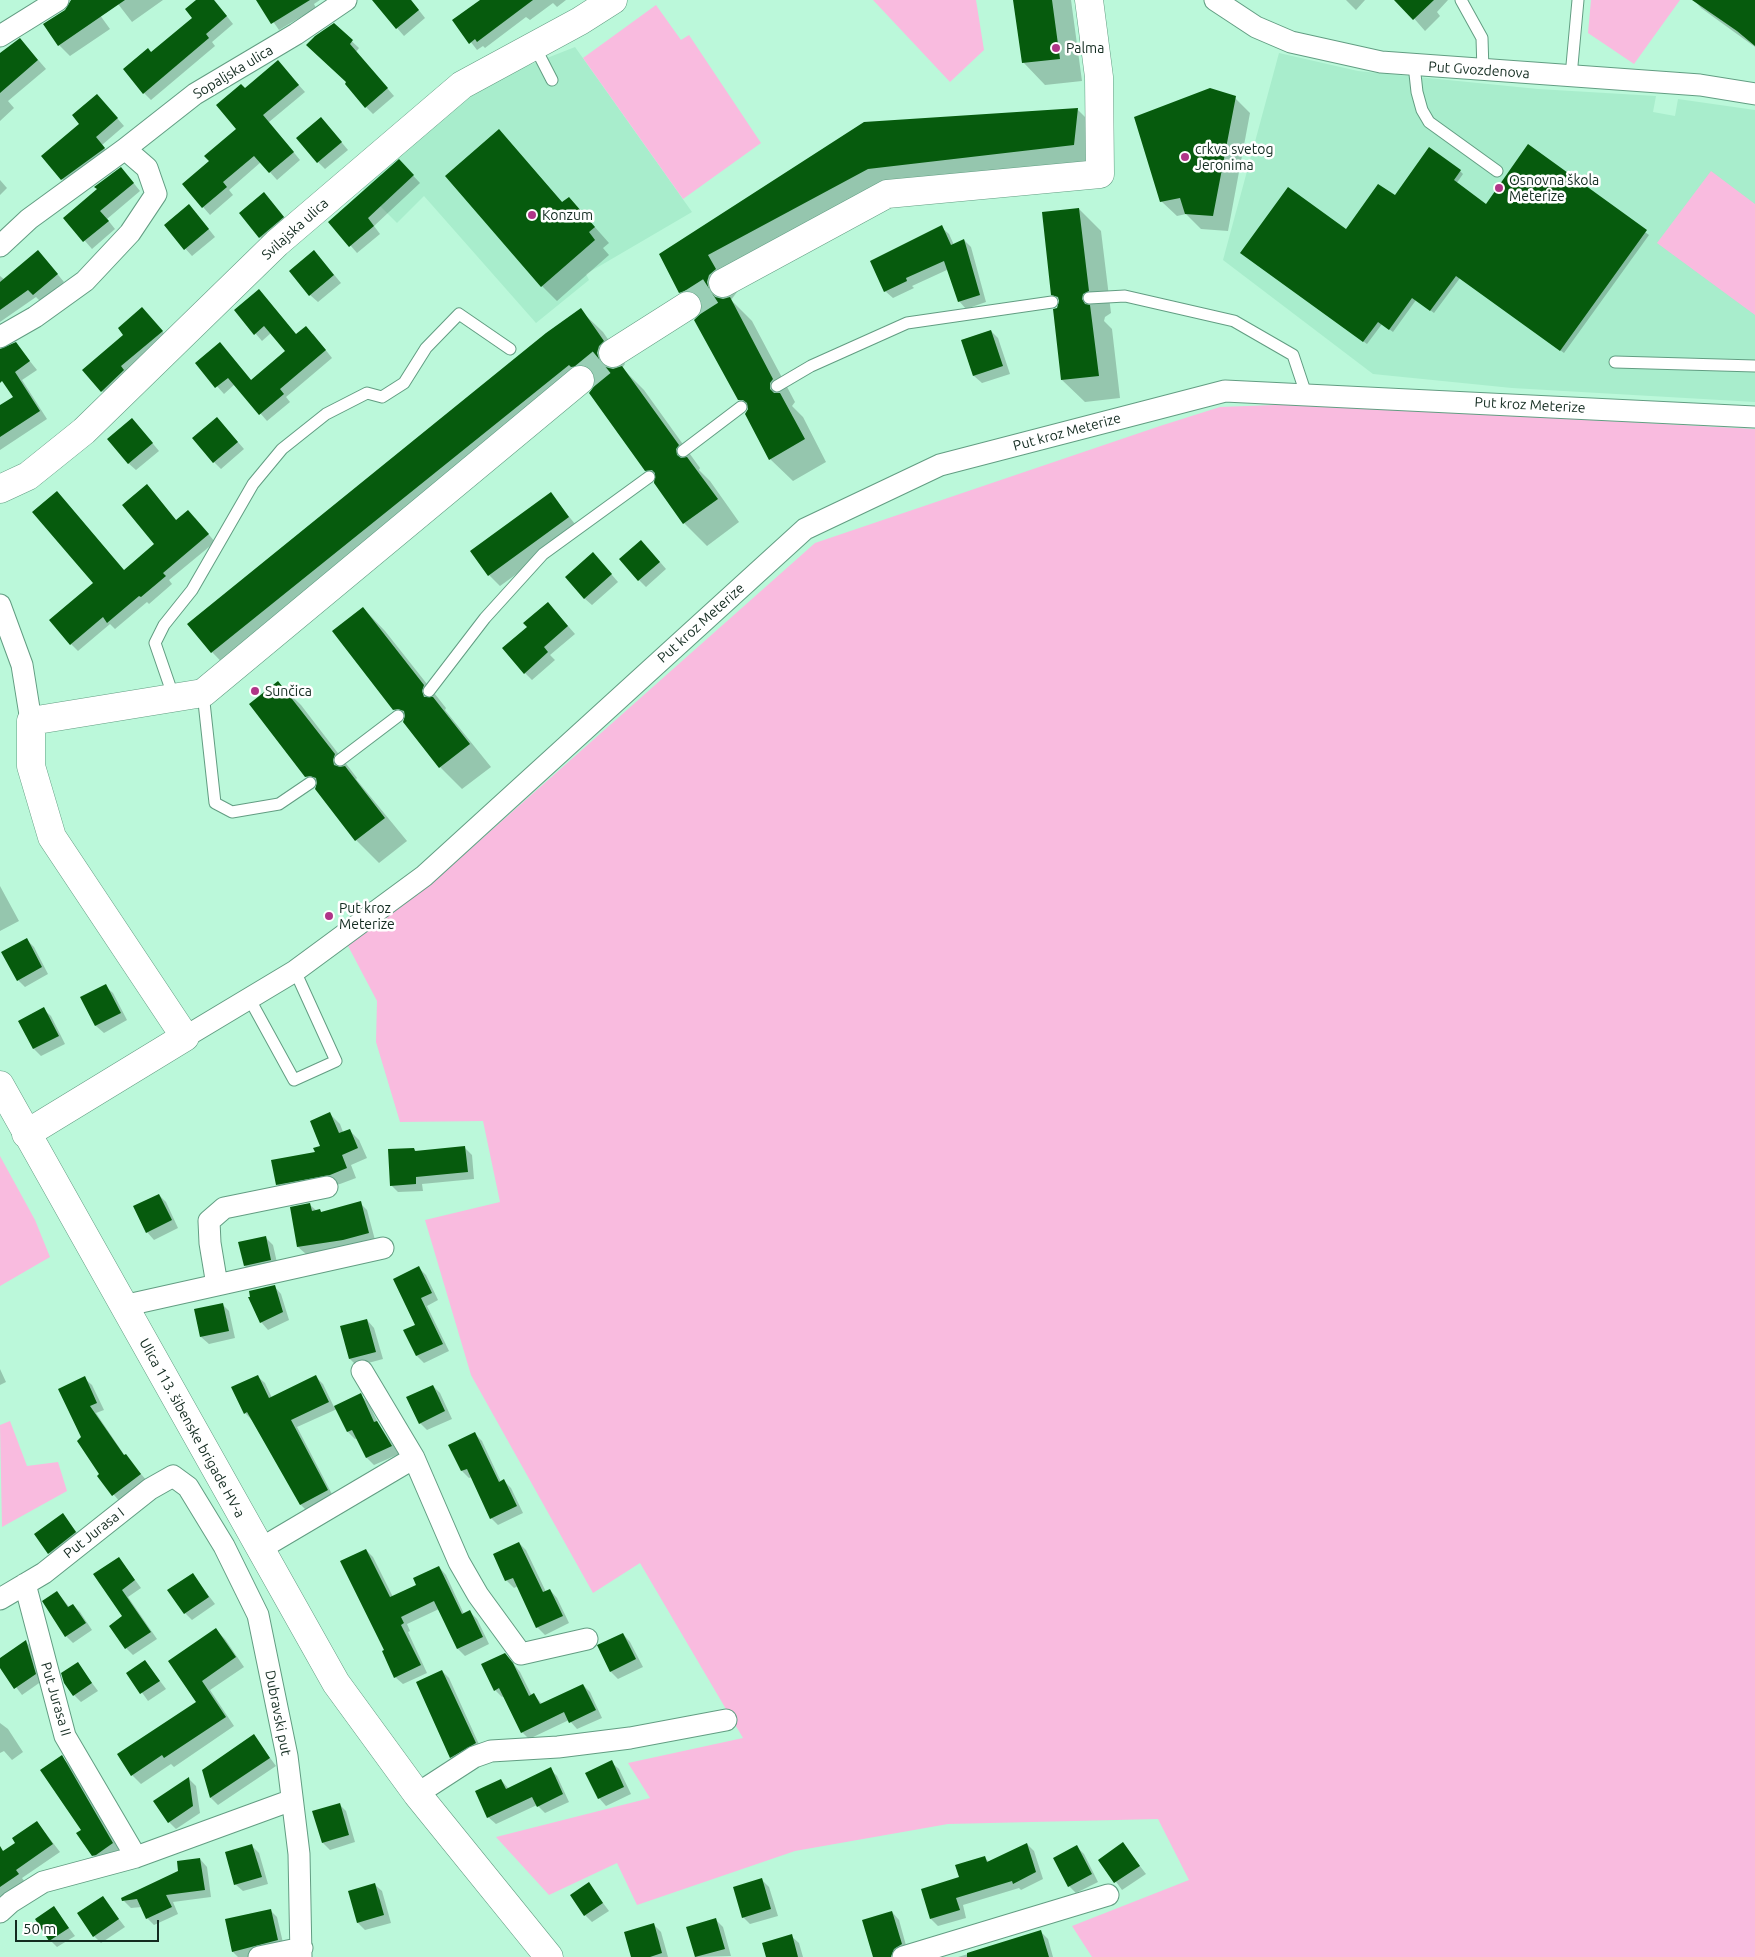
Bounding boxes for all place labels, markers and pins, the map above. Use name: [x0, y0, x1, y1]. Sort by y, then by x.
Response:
place label: Palma: [1066, 40, 1104, 56]
marker: Palma: [1050, 42, 1062, 54]
place label: crkva svetog Jeronima: [1195, 141, 1273, 174]
marker: crkva svetog Jeronima: [1179, 151, 1191, 163]
place label: Osnovna škola Meterize: [1509, 172, 1599, 204]
marker: Osnovna škola Meterize: [1493, 182, 1505, 194]
place label: Konzum: [542, 207, 593, 223]
marker: Konzum: [526, 209, 538, 221]
place label: Sunčica: [265, 683, 312, 699]
marker: Sunčica: [249, 685, 261, 697]
place label: Put kroz Meterize: [339, 900, 395, 932]
marker: Put kroz Meterize: [323, 910, 335, 922]

